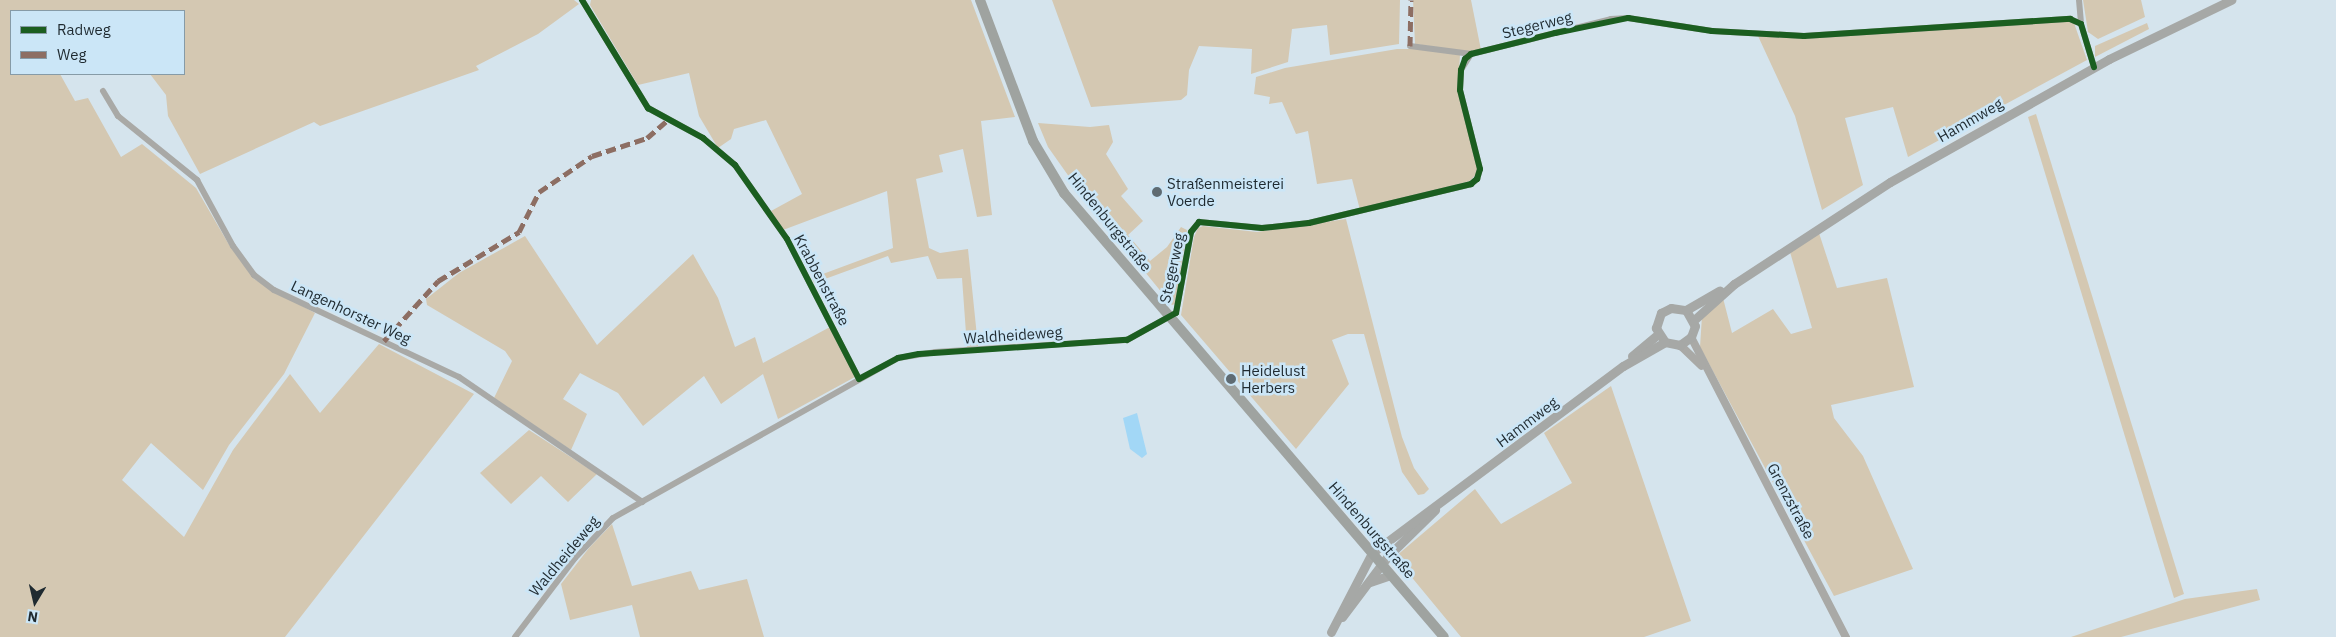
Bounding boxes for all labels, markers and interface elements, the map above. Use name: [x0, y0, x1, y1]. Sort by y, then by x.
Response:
street label: Stegerweg: [1500, 8, 1574, 42]
legend: [10, 10, 185, 75]
text: Radweg: [57, 20, 111, 39]
text: Weg: [57, 45, 86, 64]
street label: Hammweg: [1934, 94, 2006, 146]
street label: Hindenburgstraße: [1064, 169, 1156, 275]
place label: Straßenmeisterei Voerde: [1167, 174, 1284, 209]
marker: Straßenmeisterei Voerde: [1151, 186, 1163, 198]
street label: Krabbenstraße: [790, 231, 854, 329]
street label: Stegerweg: [1156, 231, 1188, 305]
street label: Langenhorster Weg: [288, 276, 414, 348]
street label: Waldheideweg: [963, 323, 1063, 347]
place label: Heidelust Herbers: [1241, 361, 1306, 396]
marker: Heidelust Herbers: [1225, 373, 1237, 385]
street label: Hammweg: [1493, 393, 1561, 451]
street label: Grenzstraße: [1763, 460, 1819, 542]
street label: Hindenburgstraße: [1325, 478, 1419, 582]
street label: Waldheideweg: [525, 512, 603, 600]
north arrow: [10, 577, 60, 627]
text: N: [26, 607, 39, 626]

